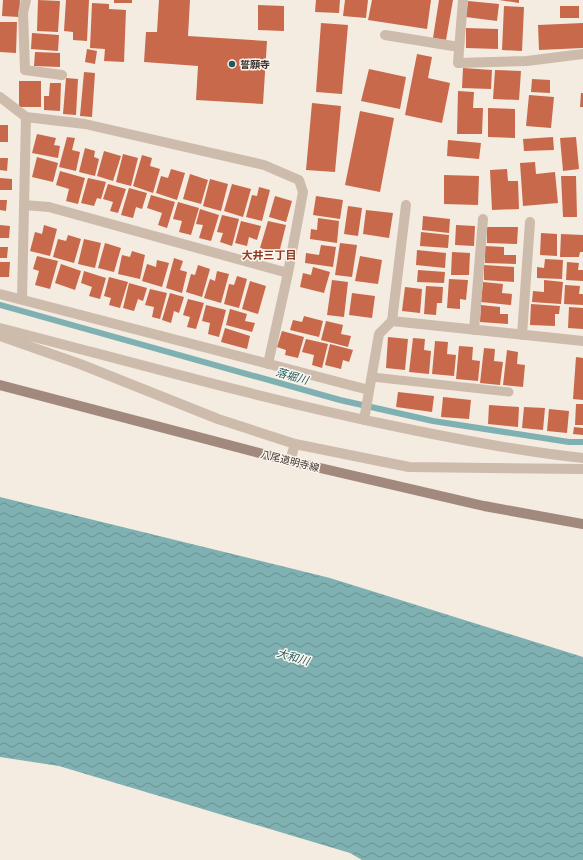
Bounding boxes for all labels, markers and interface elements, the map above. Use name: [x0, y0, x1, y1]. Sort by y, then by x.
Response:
marker: 誓願寺: [227, 59, 237, 69]
place label: 誓願寺: [240, 59, 270, 70]
district label: 大井三丁目: [242, 249, 297, 261]
water label: 落堀川: [274, 366, 310, 387]
street label: 八尾道明寺線: [260, 448, 320, 474]
water label: 大和川: [275, 647, 311, 668]

